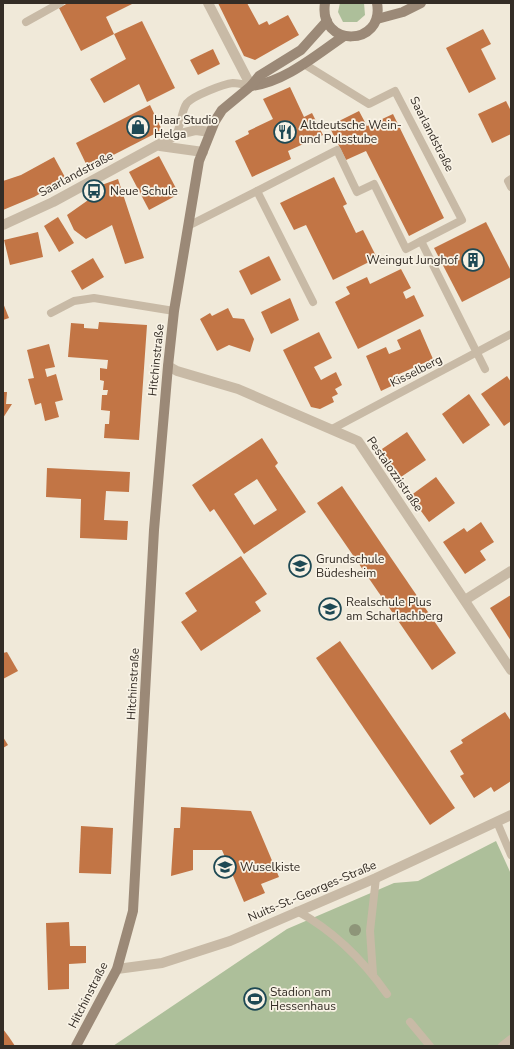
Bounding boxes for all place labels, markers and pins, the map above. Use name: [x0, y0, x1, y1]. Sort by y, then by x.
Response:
place label: Haar Studio Helga: [154, 112, 218, 142]
shop icon: Haar Studio Helga: [125, 114, 151, 140]
place label: Altdeutsche Wein- und Pulsstube: [300, 117, 402, 147]
restaurant icon: Altdeutsche Wein- und Pulsstube: [272, 119, 298, 145]
bus stop icon: Neue Schule: [81, 178, 107, 204]
place label: Neue Schule: [110, 183, 178, 199]
building icon: Weingut Junghof: [460, 247, 486, 273]
place label: Weingut Junghof: [367, 252, 459, 268]
place label: Grundschule Büdesheim: [316, 551, 384, 581]
school or university icon: Grundschule Büdesheim: [287, 553, 313, 579]
place label: Realschule Plus am Scharlachberg: [346, 594, 443, 624]
school or university icon: Realschule Plus am Scharlachberg: [317, 596, 343, 622]
school or university icon: Wuselkiste: [212, 854, 238, 880]
place label: Wuselkiste: [240, 859, 300, 875]
place label: Stadion am Hessenhaus: [270, 984, 336, 1014]
sports icon: Stadion am Hessenhaus: [242, 986, 268, 1012]

